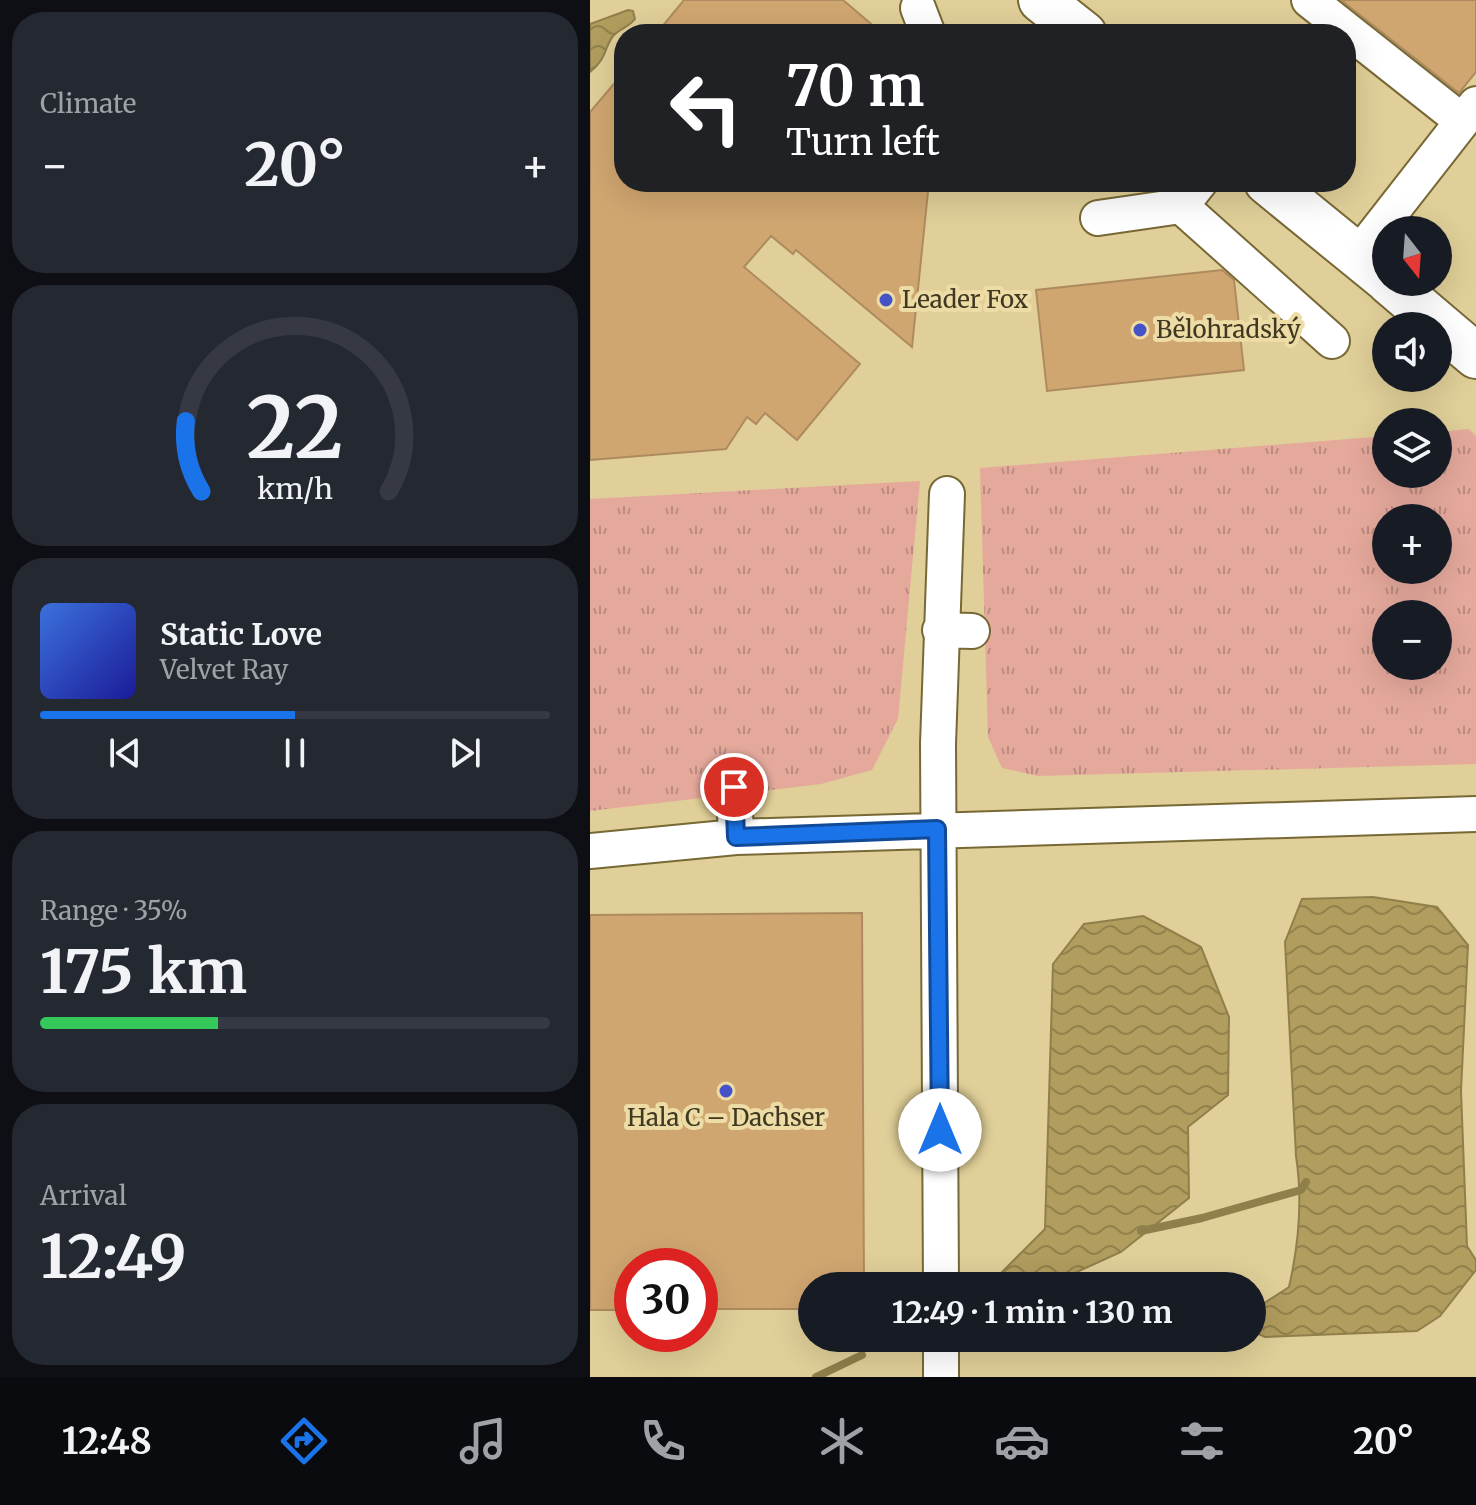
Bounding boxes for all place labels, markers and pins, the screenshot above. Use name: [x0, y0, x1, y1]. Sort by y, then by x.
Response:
place label: Leader Fox: [902, 284, 1029, 315]
marker: Leader Fox: [877, 291, 895, 309]
place label: Bělohradský: [1156, 314, 1301, 345]
marker: Bělohradský: [1131, 321, 1149, 339]
pin: [700, 753, 768, 821]
marker: Hala C – Dachser: [717, 1082, 735, 1100]
place label: Hala C – Dachser: [627, 1102, 825, 1133]

